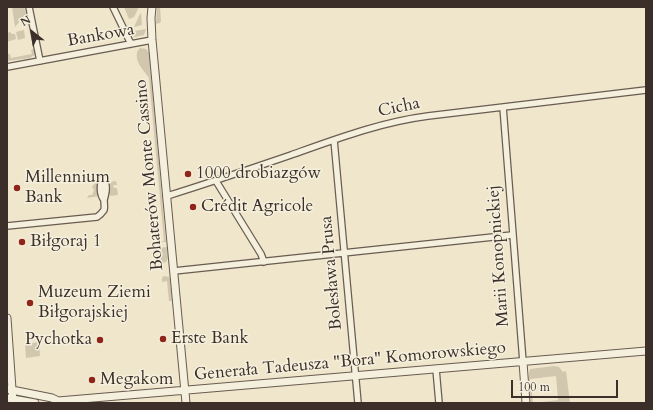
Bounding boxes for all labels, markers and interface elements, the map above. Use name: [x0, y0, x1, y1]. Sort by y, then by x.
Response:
north arrow: [12, 12, 52, 52]
text: N: [18, 12, 34, 30]
street label: Bankowa: [66, 20, 136, 52]
street label: Bohaterów Monte Cassino: [131, 78, 169, 272]
street label: Cicha: [376, 94, 422, 122]
place label: 1000 drobiazgów: [196, 164, 321, 184]
place label: Millennium Bank: [25, 168, 110, 208]
marker: 1000 drobiazgów: [183, 169, 193, 179]
marker: Millennium Bank: [12, 183, 22, 193]
street label: Marii Konopnickiej: [484, 184, 514, 328]
place label: Crédit Agricole: [201, 197, 313, 217]
marker: Crédit Agricole: [188, 202, 198, 212]
street label: Bolesława Prusa: [317, 215, 347, 331]
place label: Biłgoraj 1: [30, 232, 101, 252]
marker: Biłgoraj 1: [17, 237, 27, 247]
place label: Muzeum Ziemi Biłgorajskiej: [38, 283, 151, 323]
marker: Muzeum Ziemi Biłgorajskiej: [25, 298, 35, 308]
place label: Erste Bank: [171, 329, 249, 349]
place label: Pychotka: [25, 330, 92, 350]
marker: Erste Bank: [158, 334, 168, 344]
marker: Pychotka: [95, 335, 105, 345]
street label: Generała Tadeusza "Bora" Komorowskiego: [193, 338, 507, 386]
place label: Megakom: [100, 370, 173, 390]
scale bar: [513, 372, 620, 398]
marker: Megakom: [87, 375, 97, 385]
text: 100 m: [518, 379, 550, 395]

